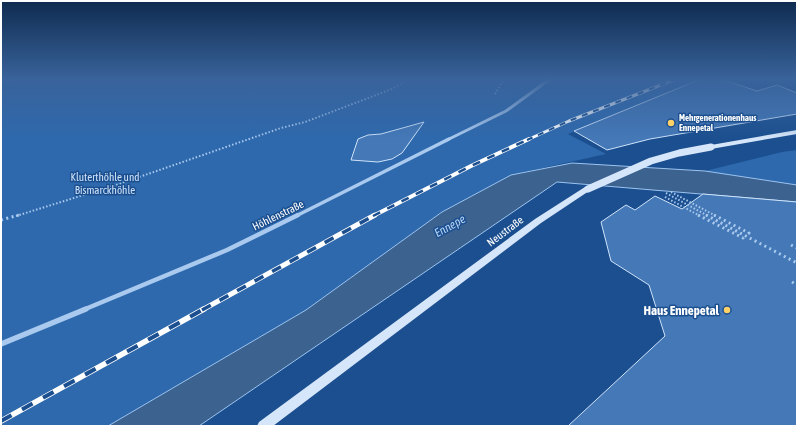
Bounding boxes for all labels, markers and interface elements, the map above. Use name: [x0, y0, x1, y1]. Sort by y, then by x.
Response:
place label: Mehrgenerationenhaus Ennepetal: [679, 113, 757, 133]
marker: Mehrgenerationenhaus Ennepetal: [666, 118, 676, 128]
park label: Kluterthöhle und Bismarckhöhle: [71, 171, 139, 196]
street label: Höhlenstraße: [250, 197, 306, 233]
water label: Ennepe: [432, 212, 468, 240]
street label: Neustraße: [485, 214, 525, 248]
place label: Haus Ennepetal: [643, 303, 720, 318]
marker: Haus Ennepetal: [722, 305, 732, 315]

